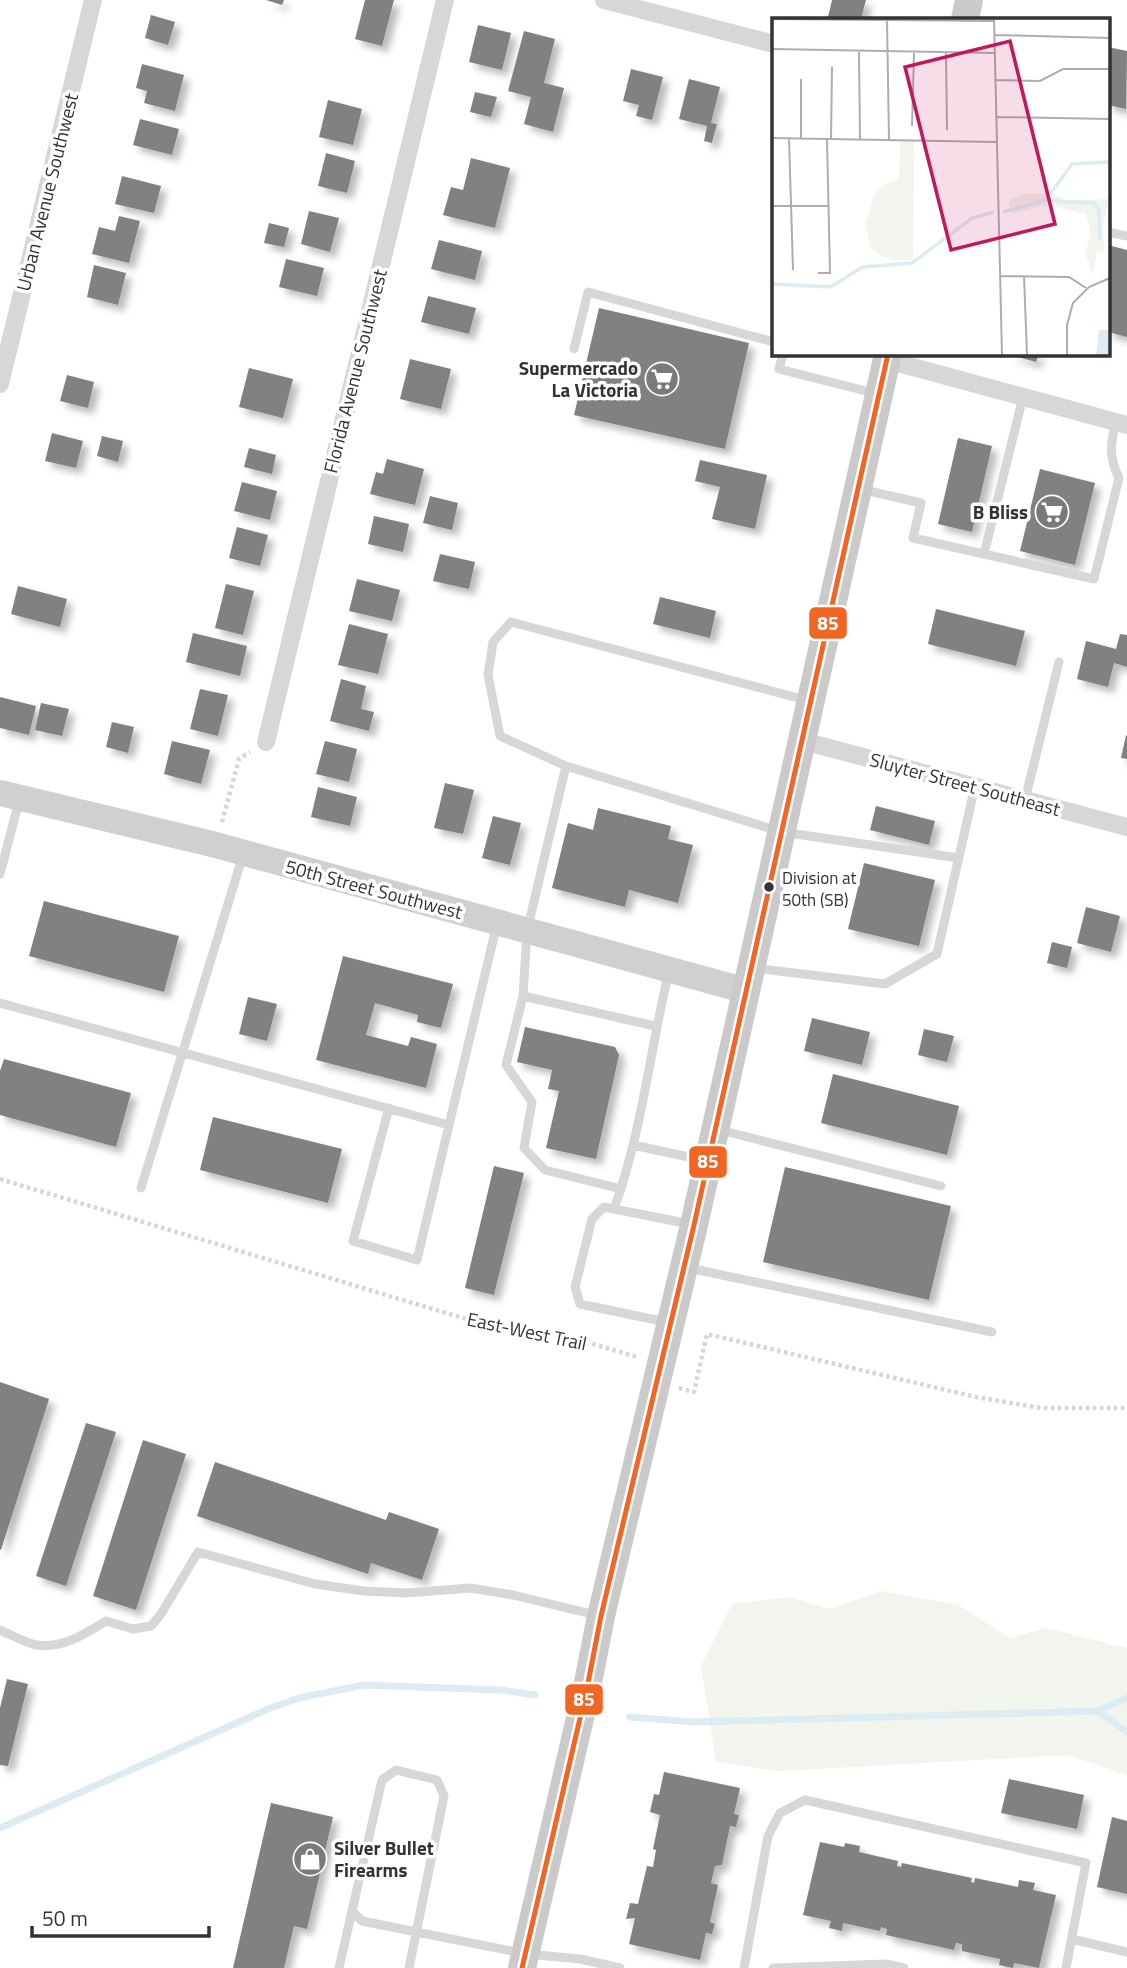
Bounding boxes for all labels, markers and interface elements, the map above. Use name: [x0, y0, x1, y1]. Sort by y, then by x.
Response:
inset map: [772, 18, 1110, 355]
street label: Urban Avenue Southwest: [8, 90, 85, 294]
street label: Florida Avenue Southwest: [315, 266, 394, 476]
place label: Supermercado La Victoria: [519, 353, 638, 404]
supermarket icon: Supermercado La Victoria: [643, 360, 681, 398]
supermarket icon: B Bliss: [1033, 493, 1071, 531]
place label: B Bliss: [973, 497, 1028, 526]
line badge: 85: [808, 606, 848, 640]
text: 85: [817, 608, 839, 637]
street label: Sluyter Street Southeast: [867, 744, 1064, 823]
street label: 50th Street Southwest: [282, 851, 466, 926]
place label: Division at 50th (SB): [782, 865, 857, 913]
marker: Division at 50th (SB): [762, 880, 776, 894]
line badge: 85: [688, 1145, 728, 1179]
text: 85: [697, 1146, 719, 1175]
street label: East-West Trail: [465, 1304, 590, 1357]
line badge: 85: [564, 1683, 604, 1716]
text: 85: [573, 1684, 595, 1713]
place label: Silver Bullet Firearms: [334, 1833, 434, 1884]
shop icon: Silver Bullet Firearms: [291, 1840, 329, 1878]
scale bar: [32, 1895, 208, 1939]
text: 50 m: [42, 1902, 88, 1934]

